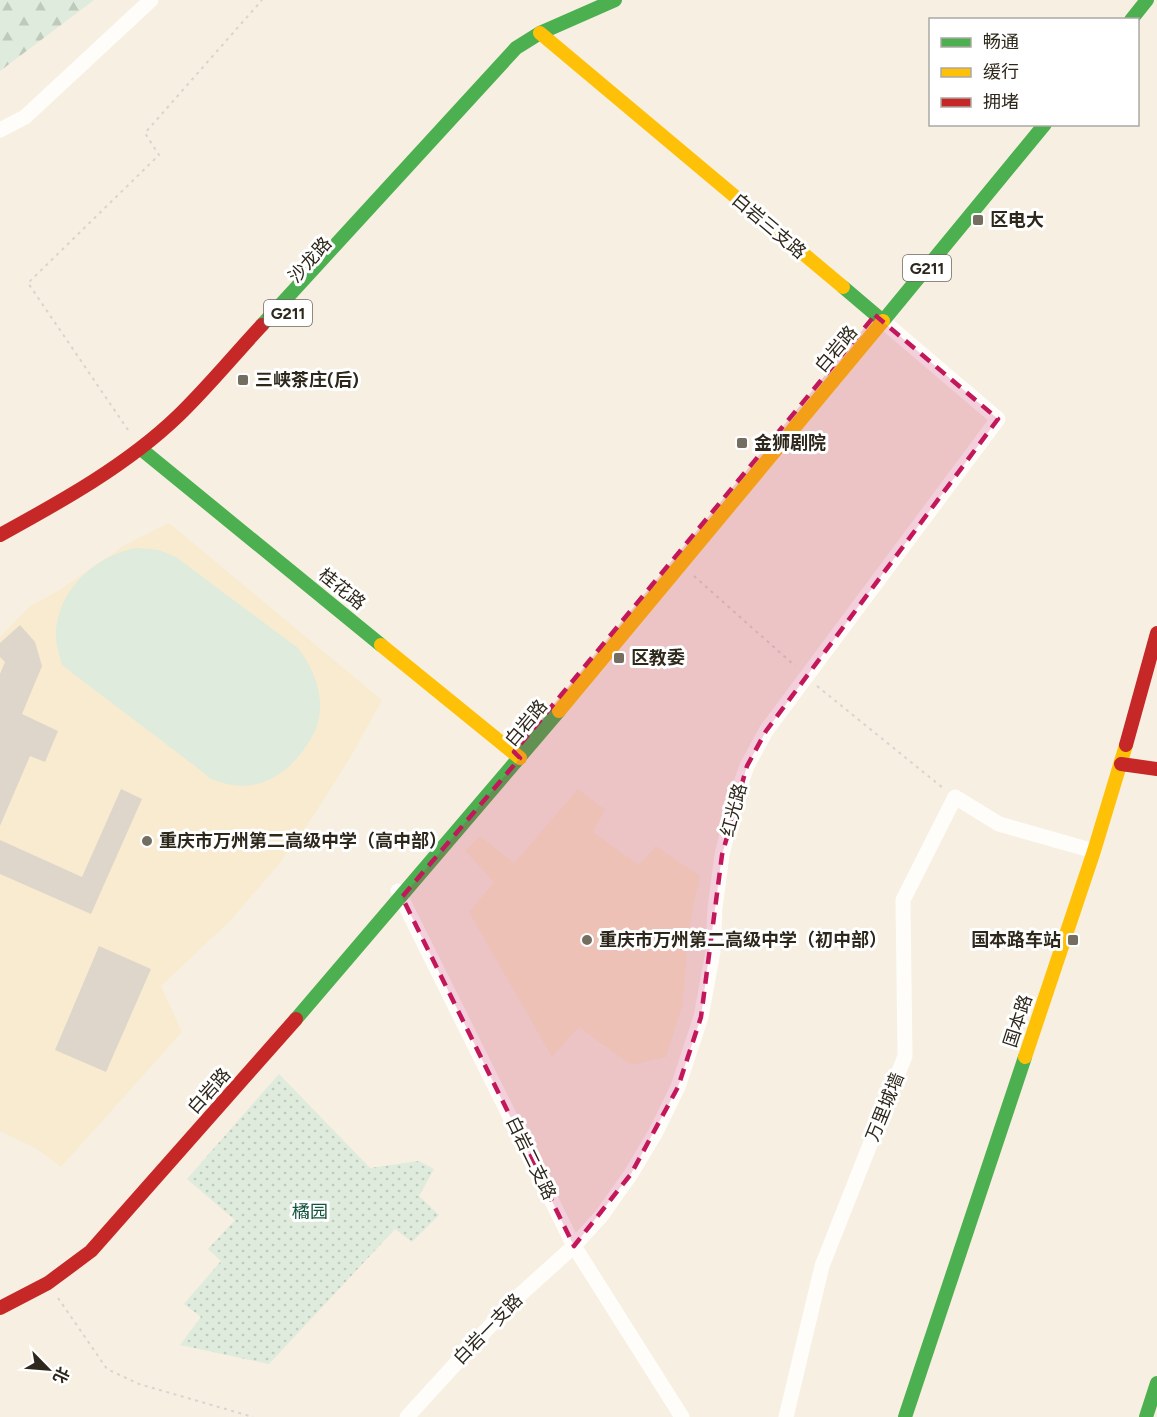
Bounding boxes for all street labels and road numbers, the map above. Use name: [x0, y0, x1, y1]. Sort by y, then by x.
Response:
street label: 白岩三支路: [727, 189, 811, 263]
street label: 沙龙路: [284, 233, 336, 287]
road number: G211: [903, 255, 951, 281]
road number: G211: [264, 300, 312, 326]
street label: 白岩路: [810, 321, 862, 377]
street label: 桂花路: [314, 563, 370, 615]
street label: 白岩路: [500, 695, 552, 751]
street label: 红光路: [716, 781, 752, 839]
street label: 国本路: [999, 992, 1037, 1050]
street label: 白岩路: [183, 1064, 235, 1118]
street label: 万里城墙: [861, 1070, 909, 1144]
street label: 白岩二支路: [501, 1113, 561, 1203]
street label: 白岩一支路: [449, 1289, 527, 1369]

